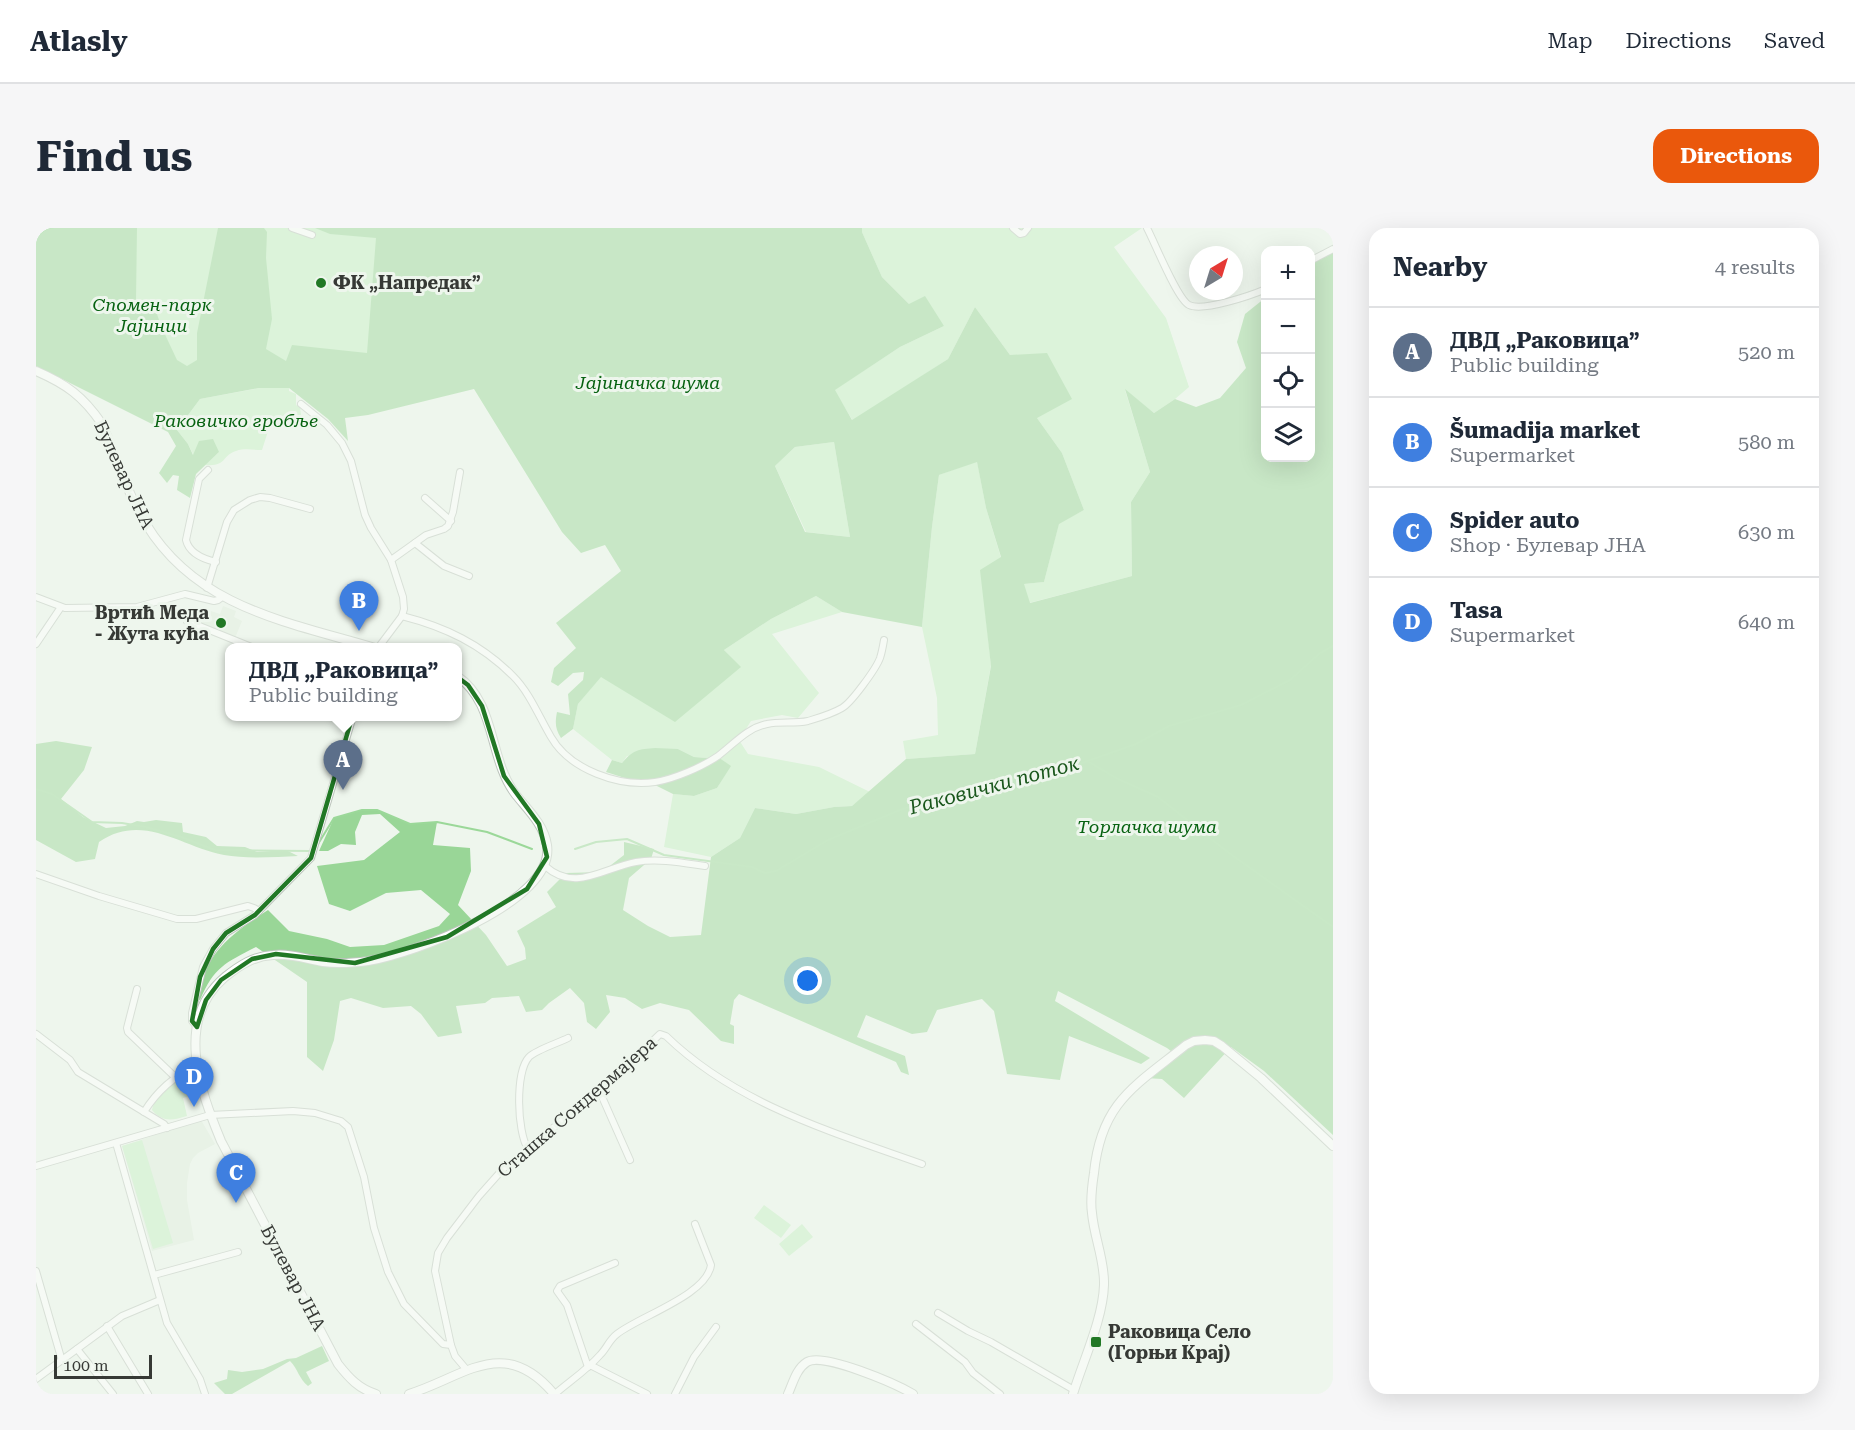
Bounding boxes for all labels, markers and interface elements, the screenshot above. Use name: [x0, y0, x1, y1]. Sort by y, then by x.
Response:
text: Atlasly: [30, 25, 128, 58]
text: Map: [1548, 29, 1592, 53]
text: Directions: [1625, 29, 1731, 53]
text: Saved: [1764, 29, 1825, 53]
button: Directions: [1653, 129, 1819, 183]
text: Find us: [36, 132, 193, 181]
north arrow: [1189, 246, 1243, 300]
map controls: [1261, 246, 1315, 462]
button: +: [1261, 246, 1315, 300]
text: Nearby: [1393, 252, 1487, 282]
text: 4 results: [1715, 255, 1795, 279]
place label: ФК „Напредак”: [333, 272, 481, 293]
marker: ФК „Напредак”: [314, 276, 328, 290]
park label: Спомен-парк Јајинци: [93, 294, 211, 336]
button: −: [1261, 300, 1315, 354]
text: ДВД „Раковица”: [1450, 328, 1639, 353]
text: A: [1405, 340, 1420, 364]
text: 520 m: [1738, 340, 1795, 364]
text: Public building: [1450, 353, 1599, 377]
button: locate: [1261, 354, 1315, 408]
park label: Јајиначка шума: [575, 372, 720, 393]
button: layers: [1261, 408, 1315, 462]
park label: Раковичко гробље: [153, 410, 318, 431]
street label: Булевар ЈНА: [90, 417, 159, 533]
text: Šumadija market: [1450, 418, 1640, 443]
text: B: [1405, 430, 1420, 454]
text: 580 m: [1738, 430, 1795, 454]
text: Supermarket: [1450, 443, 1575, 467]
text: Spider auto: [1450, 508, 1579, 533]
text: C: [1406, 520, 1420, 544]
text: 630 m: [1738, 520, 1795, 544]
text: Shop · Булевар ЈНА: [1450, 533, 1646, 557]
pin: B: [340, 582, 378, 631]
text: Tasa: [1450, 598, 1502, 623]
place label: Вртић Меда - Жута кућа: [95, 602, 209, 644]
text: D: [1404, 610, 1421, 634]
text: 640 m: [1738, 610, 1795, 634]
marker: Вртић Меда - Жута кућа: [214, 616, 228, 630]
text: Supermarket: [1450, 623, 1575, 647]
popup: [225, 643, 462, 721]
text: ДВД „Раковица”: [249, 658, 438, 683]
text: Public building: [249, 683, 398, 707]
pin: A: [324, 740, 362, 790]
water label: Раковички поток: [905, 751, 1082, 819]
park label: Торлачка шума: [1077, 816, 1217, 837]
your location: [793, 966, 822, 995]
street label: Сташка Сондермајера: [493, 1032, 661, 1181]
pin: D: [174, 1058, 214, 1107]
pin: C: [216, 1154, 256, 1203]
street label: Булевар ЈНА: [257, 1221, 330, 1335]
place label: Раковица Село (Горњи Крај): [1108, 1321, 1251, 1363]
marker: Раковица Село (Горњи Крај): [1089, 1335, 1103, 1349]
scale bar: [54, 1352, 152, 1380]
text: 100 m: [63, 1356, 109, 1375]

